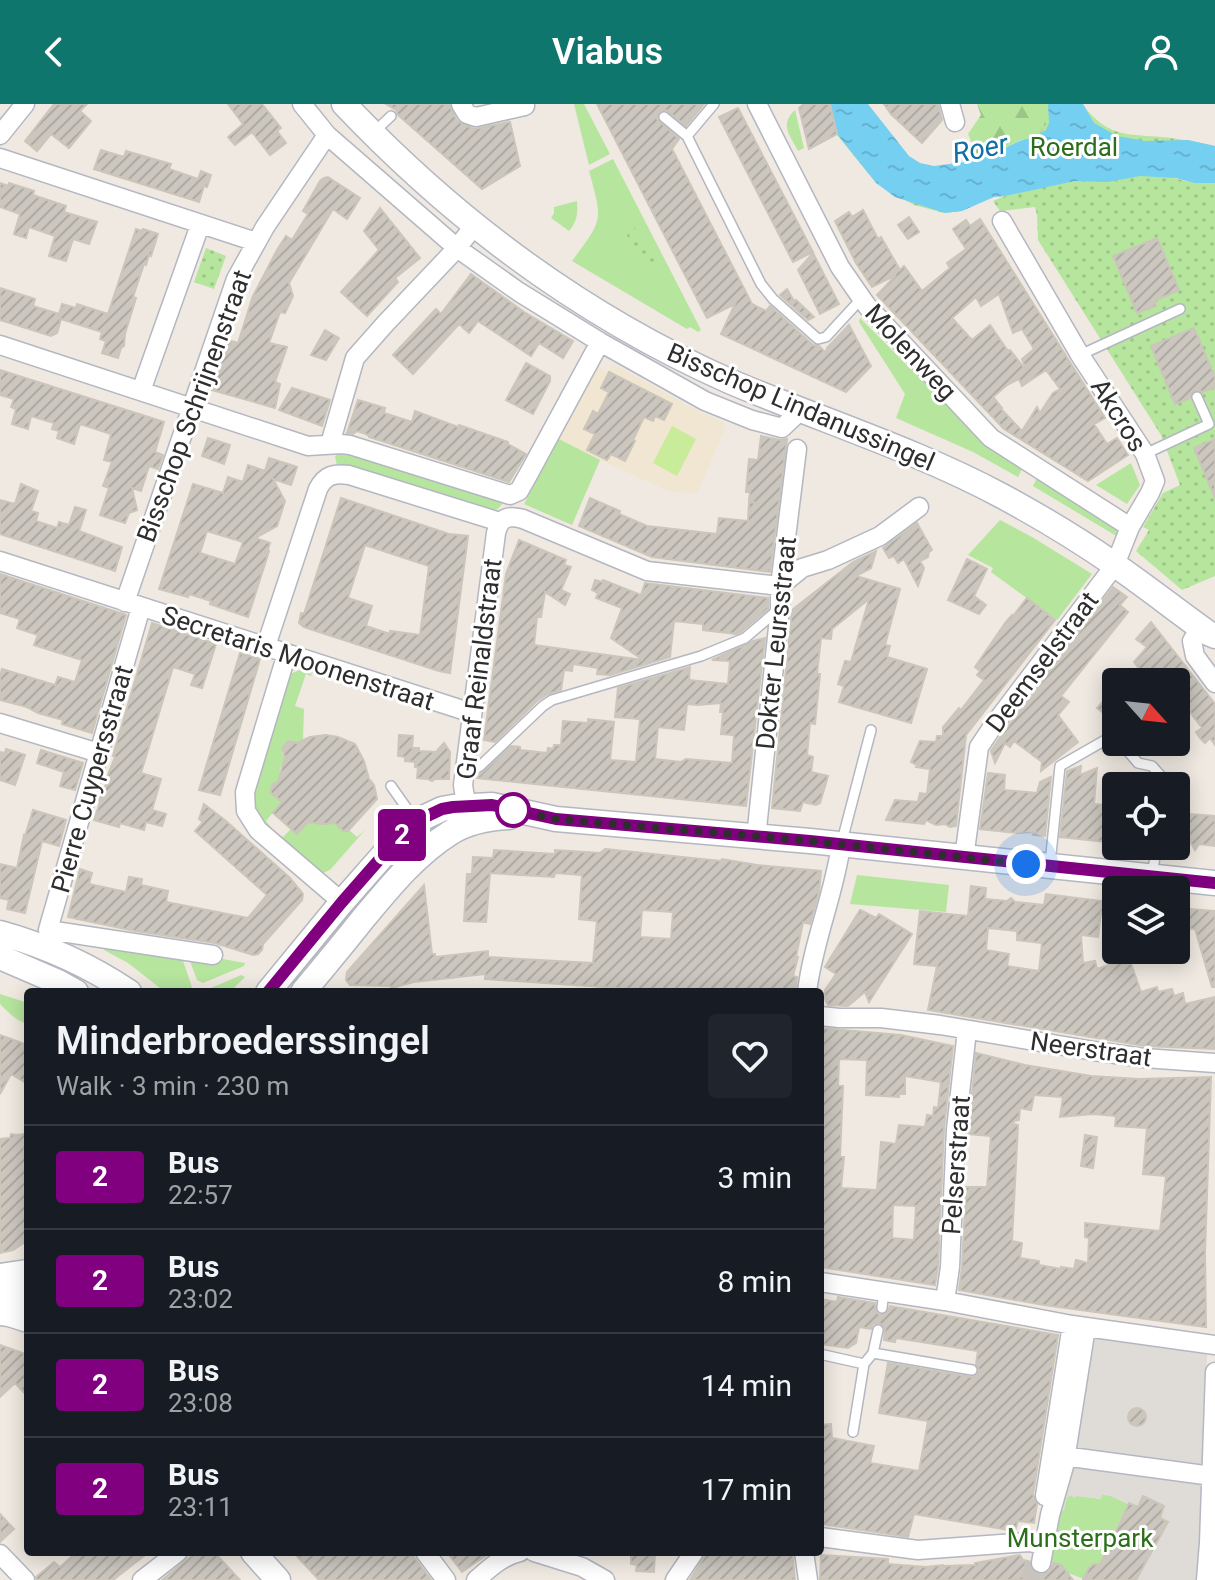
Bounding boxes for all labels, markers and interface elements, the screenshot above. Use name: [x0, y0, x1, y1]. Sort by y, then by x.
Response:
icon: back: [32, 30, 76, 74]
icon: person: [1139, 30, 1183, 74]
text: Viabus: [552, 31, 663, 73]
water label: Roer: [950, 127, 1011, 170]
park label: Roerdal: [1030, 132, 1118, 162]
street label: Bisschop Schrijnenstraat: [131, 266, 257, 546]
street label: Molenweg: [859, 298, 963, 406]
street label: Bisschop Lindanussingel: [663, 337, 939, 477]
street label: Akcros: [1085, 373, 1153, 457]
street label: Dokter Leursstraat: [750, 535, 802, 751]
street label: Graaf Reinaldstraat: [451, 557, 507, 781]
street label: Deemselstraat: [979, 586, 1105, 738]
street label: Secretaris Moonenstraat: [158, 600, 438, 716]
street label: Pierre Cuypersstraat: [45, 662, 139, 896]
north arrow: [1102, 668, 1190, 756]
map controls: [1102, 668, 1190, 964]
button: locate: [1102, 772, 1190, 860]
unlabelled marker: [496, 793, 530, 827]
line badge: 2: [376, 809, 428, 861]
text: 2: [394, 818, 410, 851]
your location: [1006, 844, 1046, 884]
button: layers: [1102, 876, 1190, 964]
button: heart: [708, 1014, 792, 1098]
text: Minderbroederssingel: [56, 1019, 430, 1063]
street label: Neerstraat: [1029, 1026, 1153, 1072]
text: Walk · 3 min · 230 m: [56, 1071, 289, 1101]
street label: Pelserstraat: [936, 1094, 976, 1236]
text: Bus: [168, 1145, 219, 1180]
text: 2: [92, 1160, 108, 1193]
text: 3 min: [718, 1160, 792, 1195]
text: 22:57: [168, 1180, 233, 1210]
text: Bus: [168, 1249, 219, 1284]
text: 2: [92, 1264, 108, 1297]
text: 8 min: [718, 1264, 792, 1299]
text: 23:02: [168, 1284, 233, 1314]
text: Bus: [168, 1353, 219, 1388]
text: 2: [92, 1368, 108, 1401]
text: 14 min: [701, 1368, 792, 1403]
text: 23:08: [168, 1388, 233, 1418]
text: Bus: [168, 1457, 219, 1492]
text: 2: [92, 1472, 108, 1505]
text: 17 min: [701, 1472, 792, 1507]
text: 23:11: [168, 1492, 233, 1522]
park label: Munsterpark: [1007, 1523, 1154, 1553]

